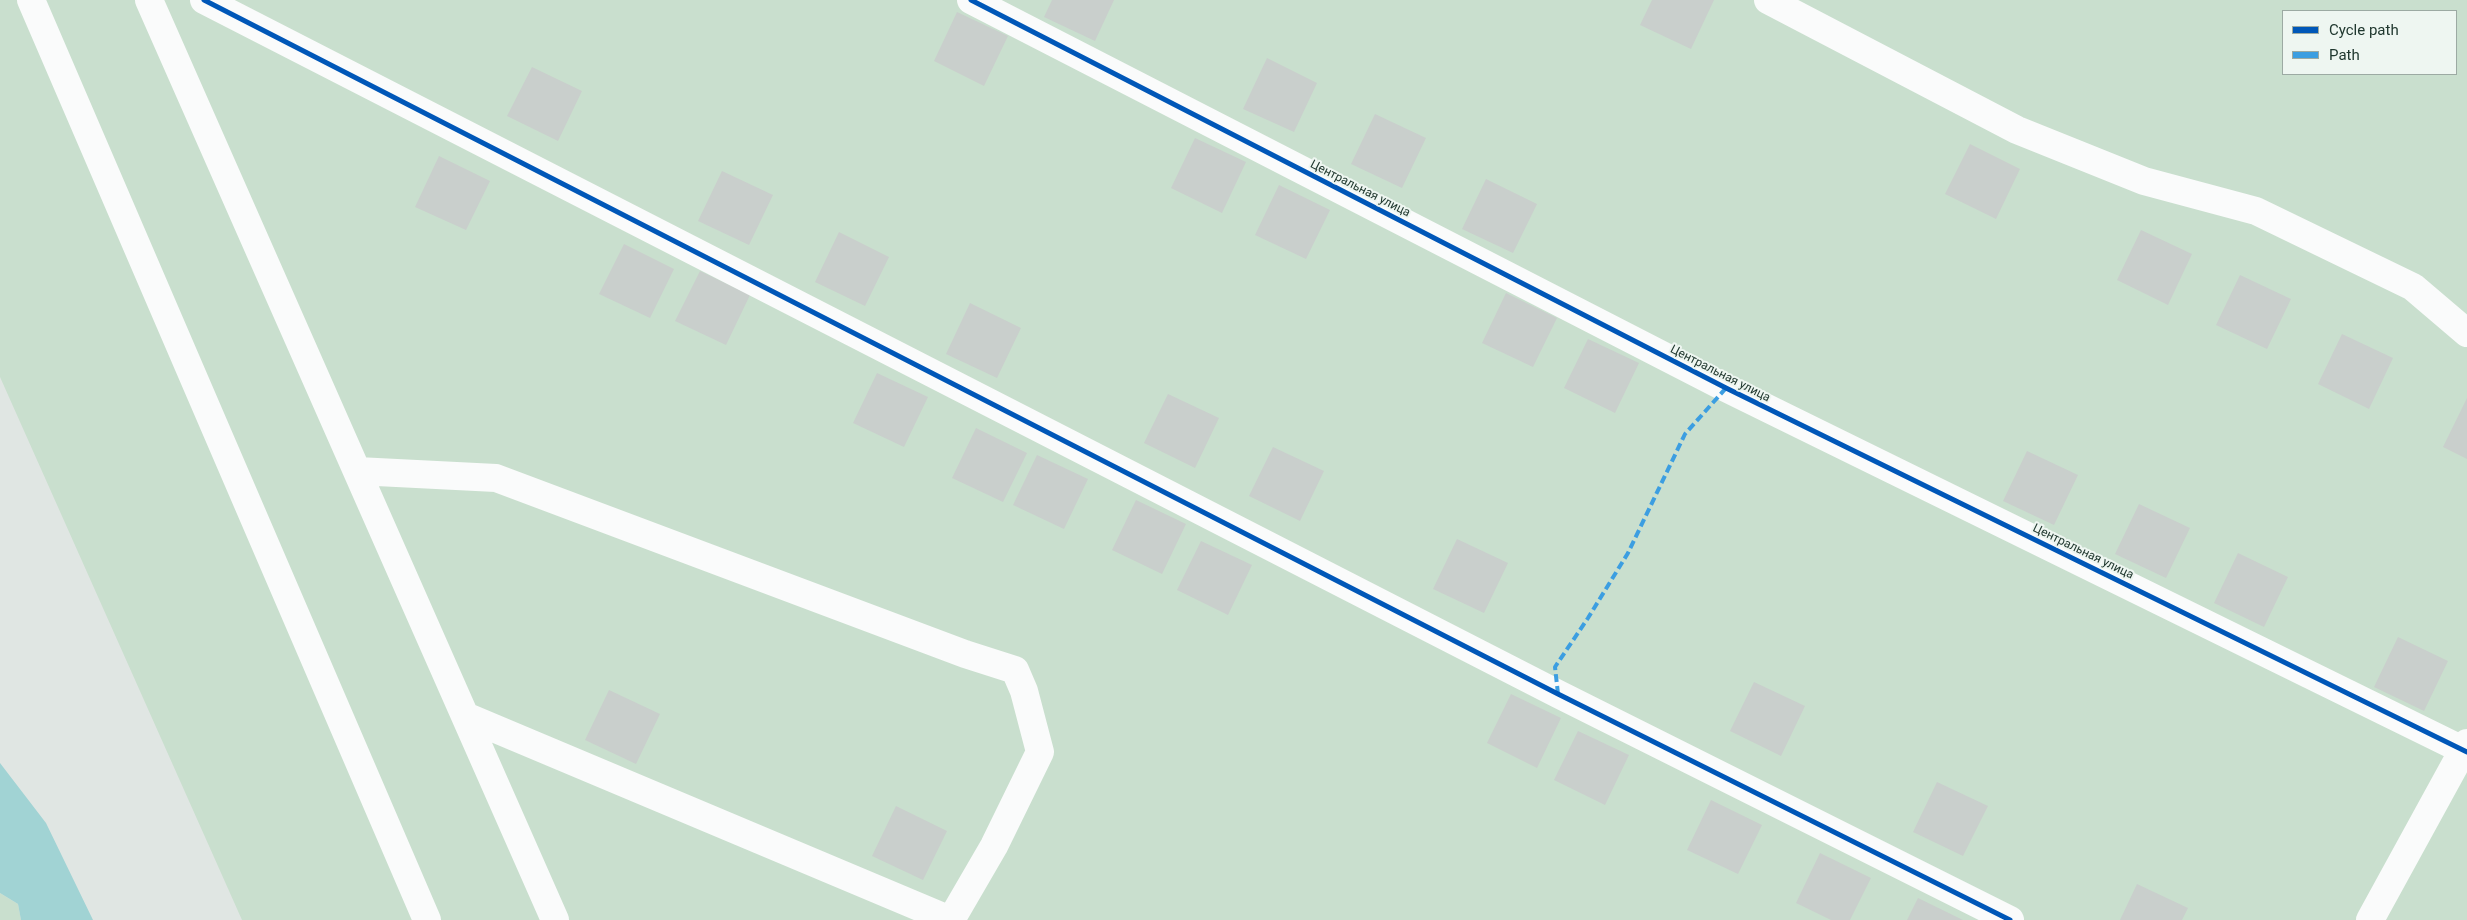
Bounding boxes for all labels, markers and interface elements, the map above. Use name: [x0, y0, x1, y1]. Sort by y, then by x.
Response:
legend: [2282, 10, 2457, 75]
text: Cycle path: [2329, 21, 2399, 39]
text: Path: [2329, 46, 2360, 64]
street label: Центральная улица: [1308, 158, 1412, 220]
street label: Центральная улица: [1668, 343, 1772, 405]
street label: Центральная улица: [2030, 521, 2136, 583]

